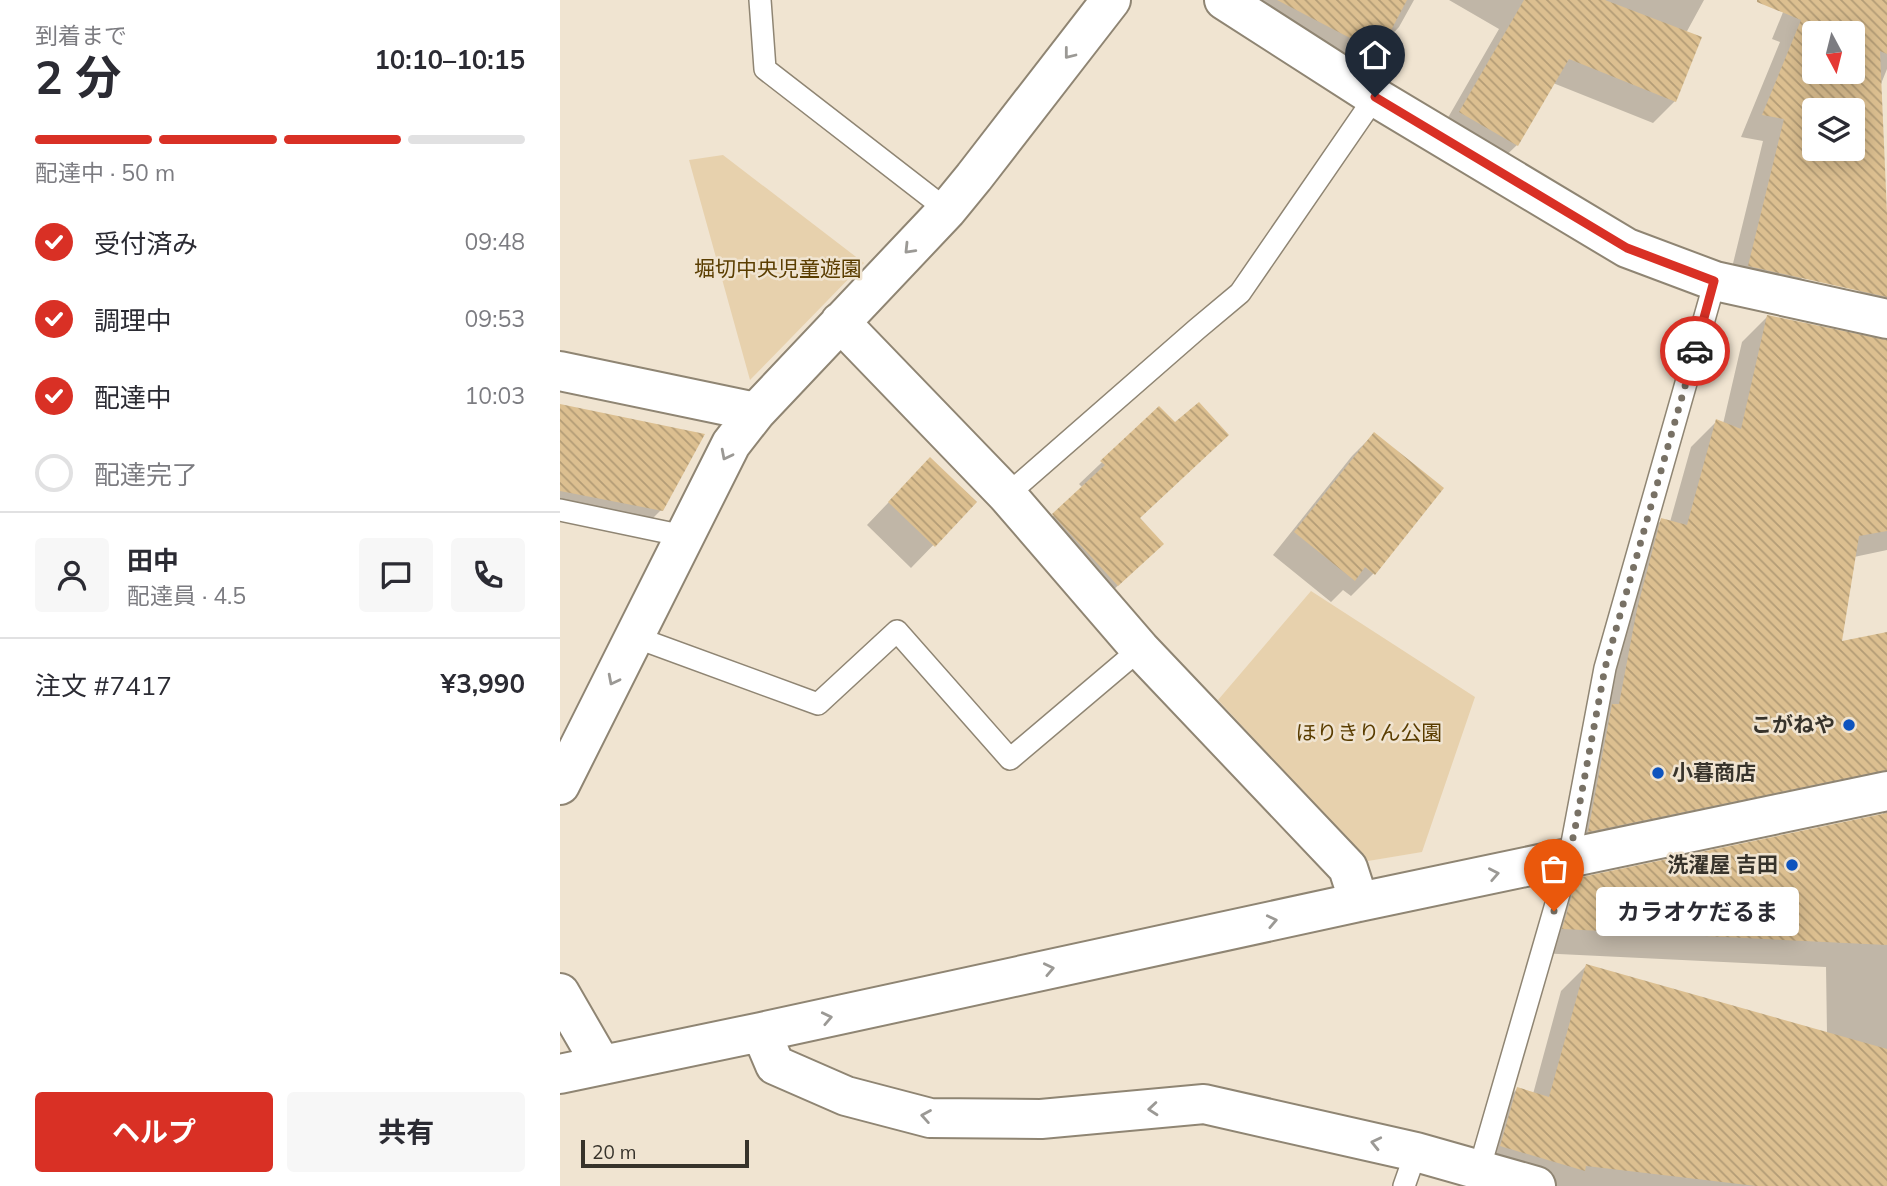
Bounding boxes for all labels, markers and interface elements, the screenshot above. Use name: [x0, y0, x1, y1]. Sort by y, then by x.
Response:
text: 到着まで: [35, 21, 127, 50]
north arrow: [1802, 21, 1866, 84]
map controls: [1802, 21, 1865, 161]
pin: [1345, 25, 1405, 97]
icon: home: [1356, 36, 1394, 74]
text: 10:10–10:15: [374, 43, 525, 76]
one-way arrow: [1064, 46, 1077, 59]
text: 2 分: [35, 48, 121, 106]
button: layers: [1802, 98, 1865, 161]
text: 配達中 · 50 m: [35, 158, 175, 187]
icon: check: [35, 223, 73, 261]
text: 受付済み: [94, 227, 198, 260]
text: 09:48: [465, 227, 525, 256]
one-way arrow: [905, 241, 918, 254]
park label: 堀切中央児童遊園: [694, 255, 862, 281]
icon: check: [35, 300, 73, 338]
text: 調理中: [94, 304, 172, 337]
text: 09:53: [465, 304, 525, 333]
courier: [1660, 316, 1730, 386]
icon: car: [1676, 332, 1714, 370]
icon: check: [35, 377, 73, 415]
text: 配達中: [94, 381, 172, 414]
text: 10:03: [465, 381, 525, 410]
one-way arrow: [720, 448, 734, 460]
text: 配達完了: [94, 458, 198, 491]
button: person: [35, 538, 109, 612]
button: chat: [359, 538, 433, 612]
button: phone: [451, 538, 525, 612]
text: 田中: [127, 544, 179, 577]
text: 配達員 · 4.5: [127, 581, 246, 610]
text: ¥3,990: [441, 667, 525, 700]
text: 注文 #7417: [35, 669, 172, 702]
one-way arrow: [608, 673, 622, 685]
place label: こがねや: [1751, 711, 1835, 737]
marker: こがねや: [1841, 717, 1857, 733]
park label: ほりきりん公園: [1296, 719, 1443, 745]
place label: 小暮商店: [1672, 759, 1756, 785]
marker: 小暮商店: [1650, 765, 1666, 781]
pin: [1524, 839, 1584, 911]
icon: bag: [1535, 850, 1573, 888]
place label: 洗濯屋 吉田: [1667, 851, 1778, 877]
marker: 洗濯屋 吉田: [1784, 857, 1800, 873]
one-way arrow: [1488, 867, 1500, 882]
callout: カラオケだるま: [1596, 886, 1799, 936]
text: カラオケだるま: [1617, 897, 1778, 926]
one-way arrow: [1266, 914, 1278, 929]
one-way arrow: [1043, 963, 1055, 978]
one-way arrow: [821, 1011, 833, 1026]
button: ヘルプ: [35, 1092, 273, 1172]
button: 共有: [287, 1092, 525, 1172]
one-way arrow: [1147, 1101, 1159, 1116]
one-way arrow: [920, 1109, 932, 1124]
one-way arrow: [1370, 1136, 1382, 1151]
scale bar: [581, 1137, 749, 1169]
text: 20 m: [592, 1140, 636, 1164]

